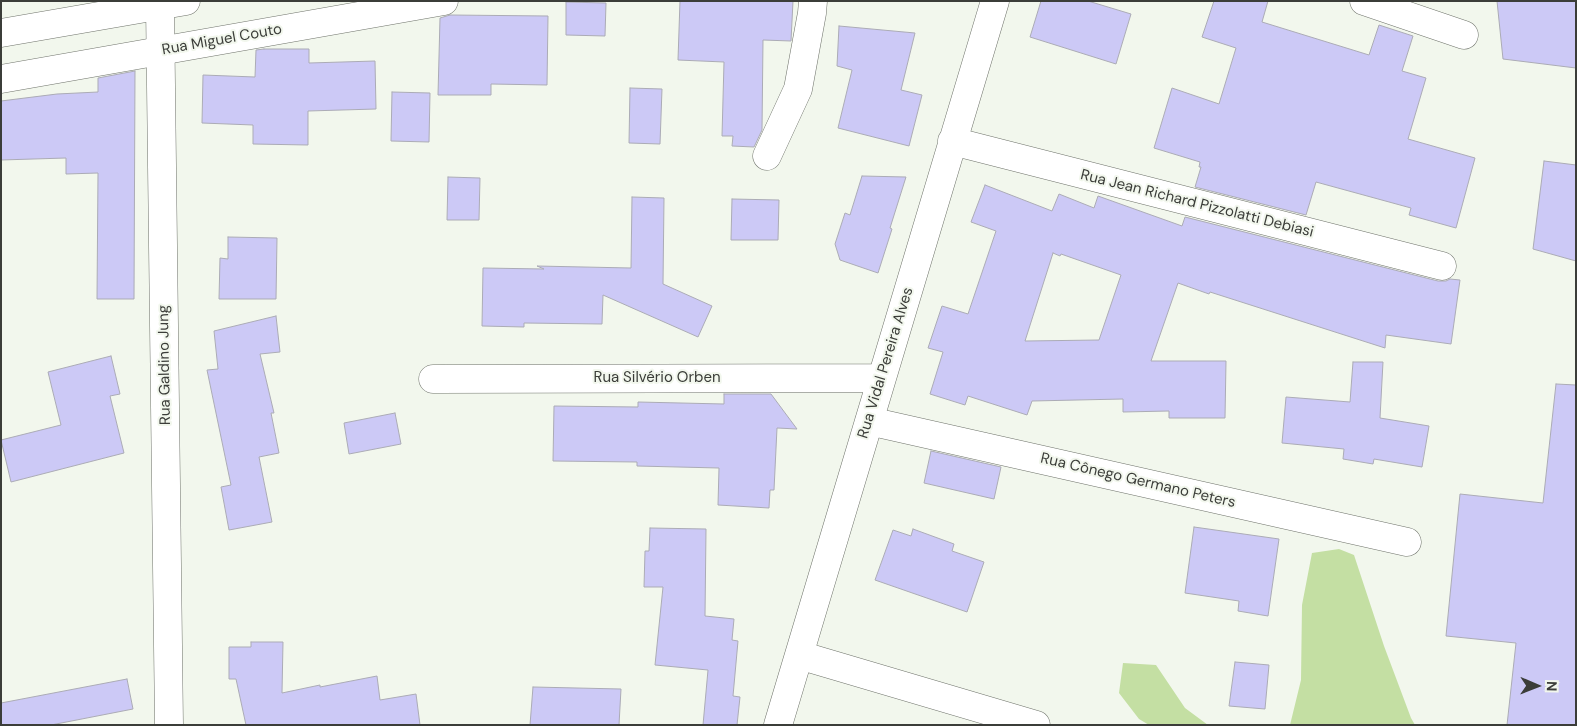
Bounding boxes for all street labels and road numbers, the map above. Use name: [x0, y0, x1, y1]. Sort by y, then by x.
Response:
street label: Rua Miguel Couto: [161, 21, 283, 59]
street label: Rua Jean Richard Pizzolatti Debiasi: [1079, 166, 1315, 242]
street label: Rua Vidal Pereira Alves: [854, 285, 918, 441]
street label: Rua Galdino Jung: [155, 305, 175, 425]
street label: Rua Silvério Orben: [593, 369, 721, 387]
street label: Rua Cônego Germano Peters: [1039, 450, 1237, 512]

